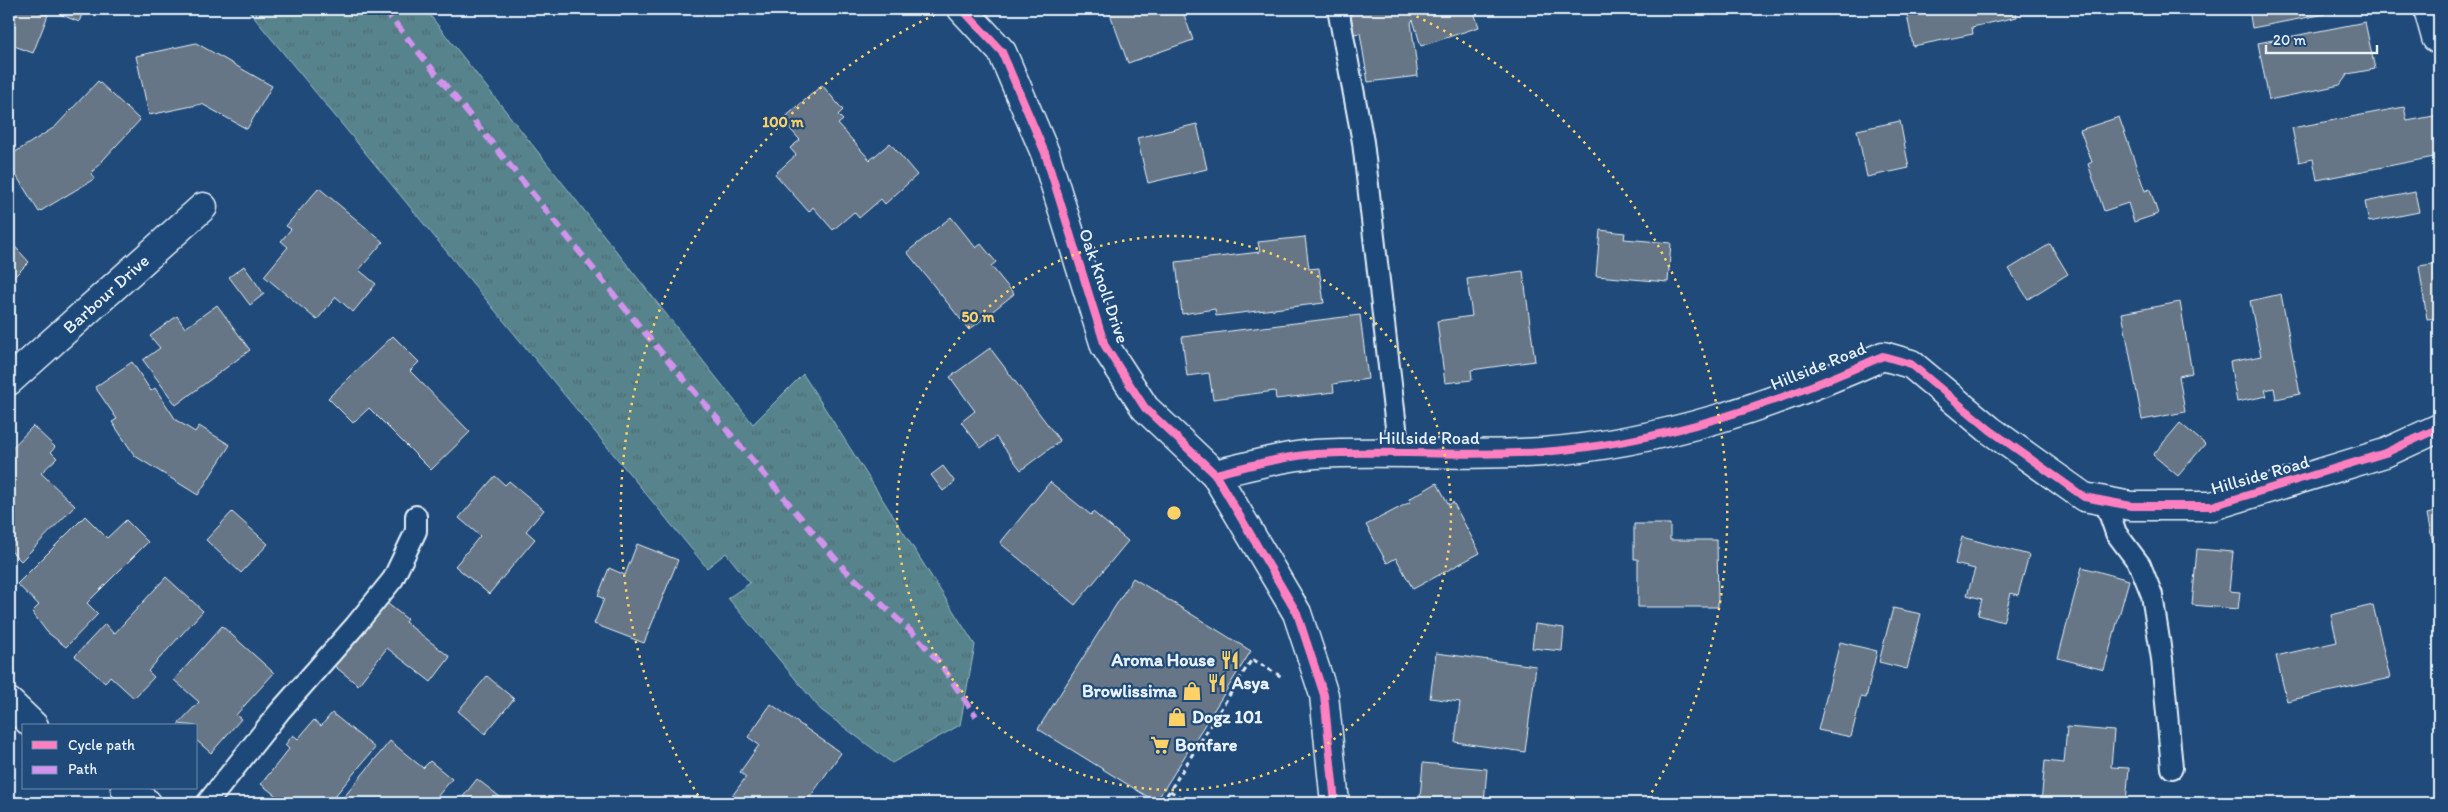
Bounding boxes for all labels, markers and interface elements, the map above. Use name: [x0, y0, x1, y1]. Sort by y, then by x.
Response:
scale bar: [2266, 22, 2377, 54]
text: 20 m: [2273, 31, 2307, 49]
text: 100 m: [762, 113, 804, 131]
street label: Oak Knoll Drive: [1074, 226, 1134, 346]
street label: Barbour Drive: [58, 250, 154, 338]
text: 50 m: [961, 308, 995, 326]
street label: Hillside Road: [1767, 337, 1869, 395]
street label: Hillside Road: [1378, 427, 1480, 449]
street label: Hillside Road: [2208, 450, 2312, 500]
centre of rings: [1165, 504, 1183, 522]
place label: Aroma House: [1111, 649, 1215, 671]
restaurant icon: Aroma House: [1219, 649, 1241, 671]
restaurant icon: Asya: [1206, 672, 1228, 694]
place label: Asya: [1231, 672, 1270, 694]
place label: Browlissima: [1082, 680, 1178, 702]
shop icon: Browlissima: [1181, 680, 1203, 702]
shop icon: Dogz 101: [1166, 706, 1188, 728]
place label: Dogz 101: [1192, 706, 1263, 728]
legend: [22, 724, 198, 790]
supermarket icon: Bonfare: [1149, 734, 1171, 756]
place label: Bonfare: [1175, 734, 1238, 756]
text: Cycle path: [68, 736, 135, 754]
text: Path: [68, 760, 97, 778]

